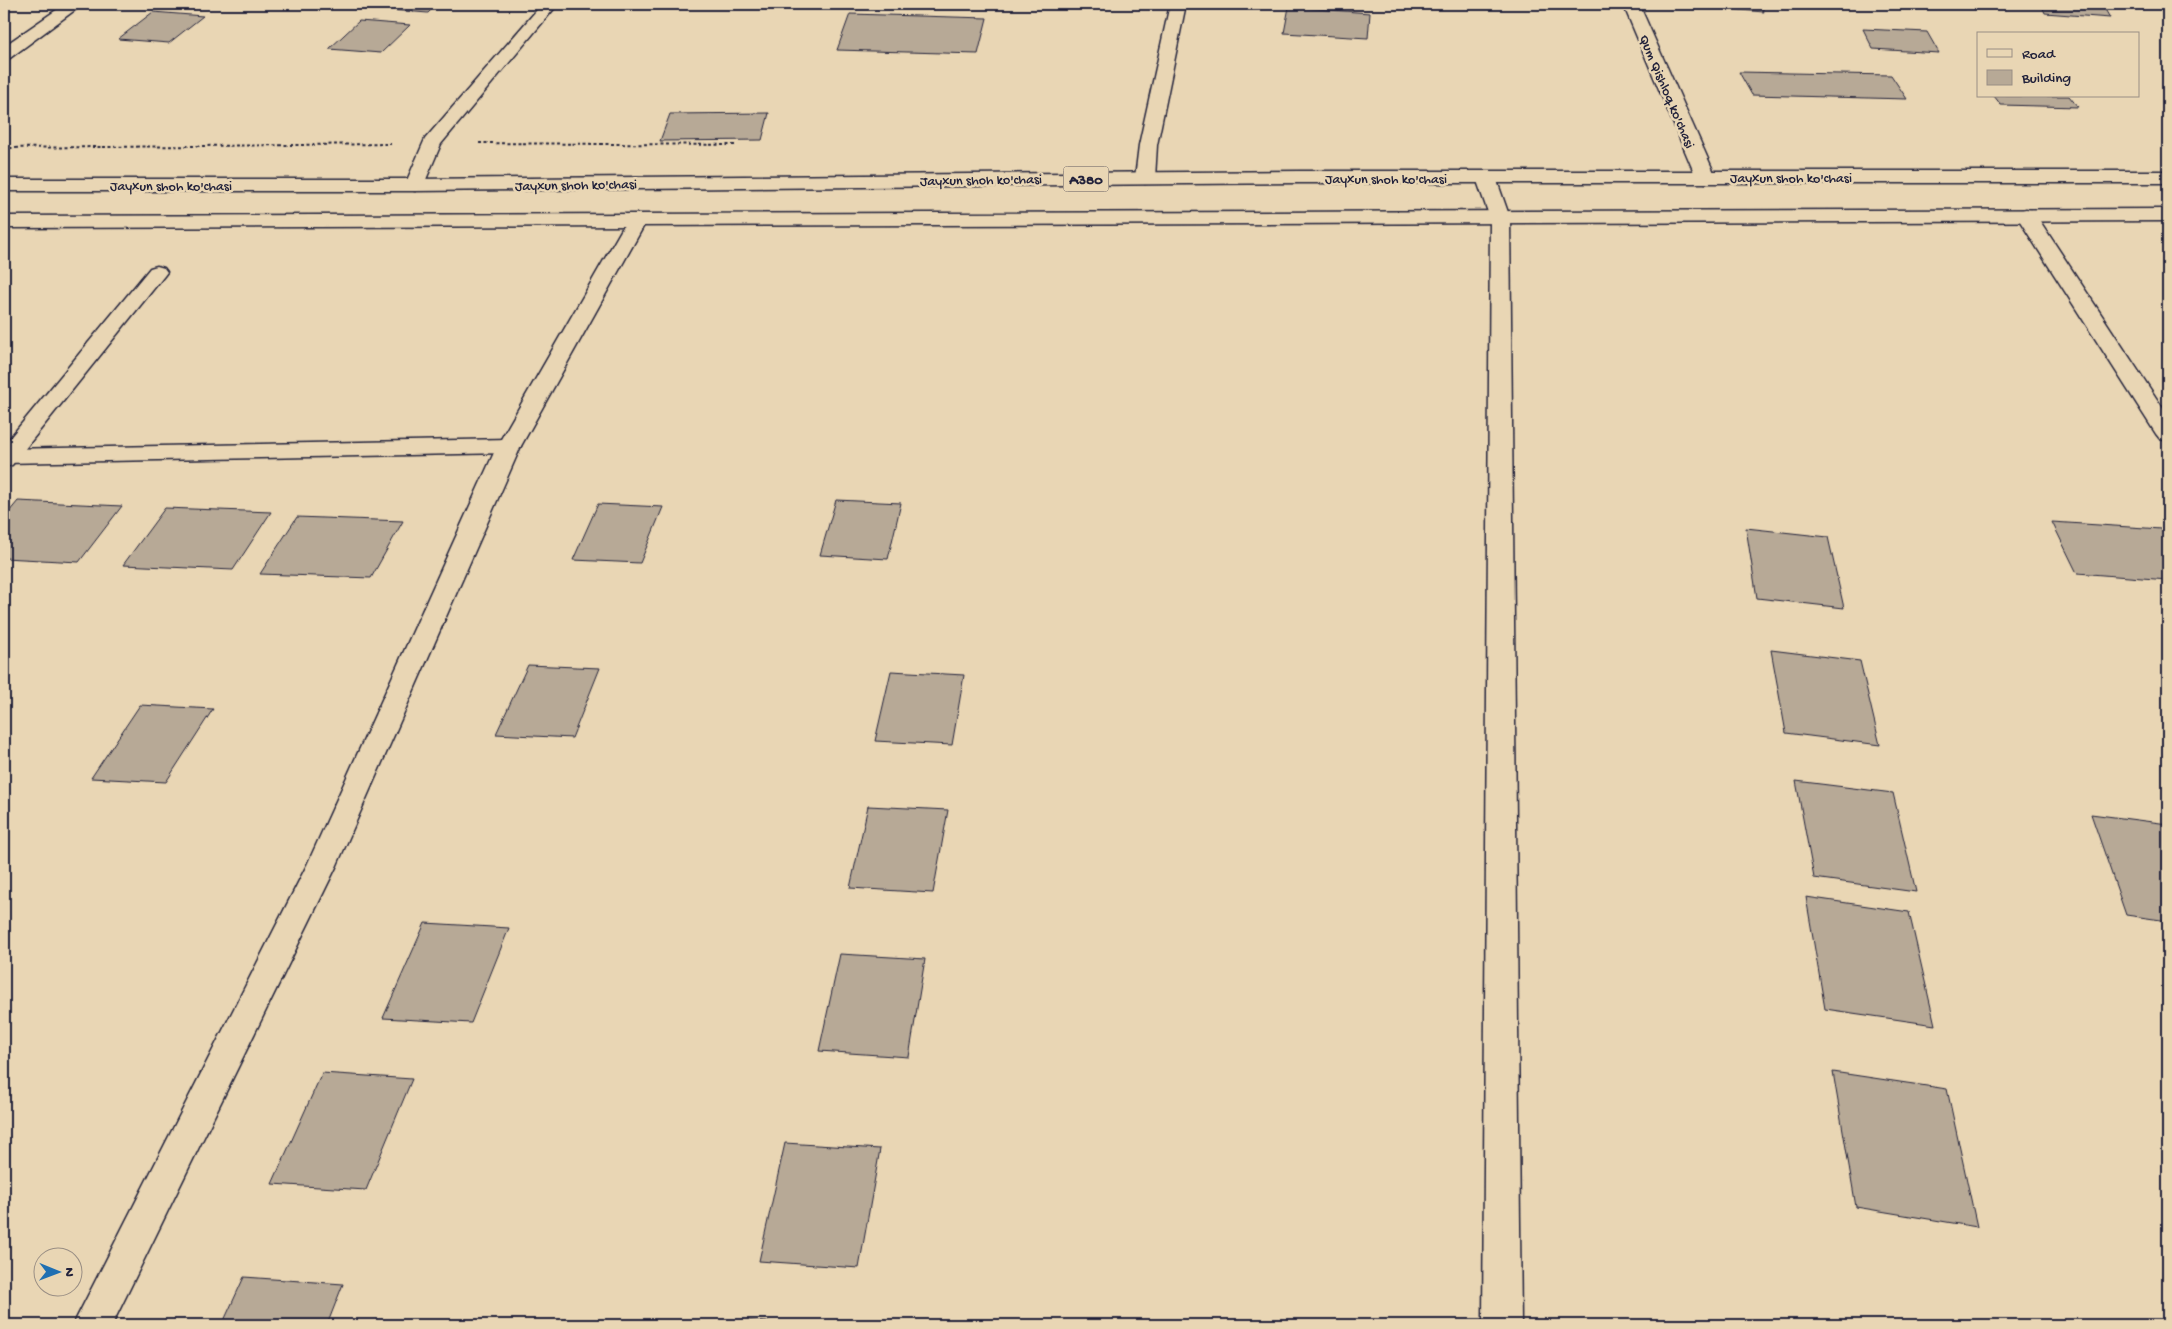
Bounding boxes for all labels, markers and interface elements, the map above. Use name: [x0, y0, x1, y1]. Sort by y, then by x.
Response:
legend: [1977, 32, 2140, 98]
street label: Qum Qishloq ko'chasi: [1634, 33, 1697, 151]
text: Road: [2022, 46, 2056, 64]
text: Building: [2021, 70, 2071, 88]
road number: A380: [1064, 166, 1108, 192]
street label: Jayxun shoh ko'chasi: [1730, 171, 1852, 188]
street label: Jayxun shoh ko'chasi: [920, 172, 1042, 191]
street label: Jayxun shoh ko'chasi: [1325, 172, 1447, 189]
street label: Jayxun shoh ko'chasi: [515, 177, 637, 196]
street label: Jayxun shoh ko'chasi: [110, 179, 232, 196]
north arrow: [32, 1246, 82, 1296]
text: N: [60, 1267, 77, 1277]

